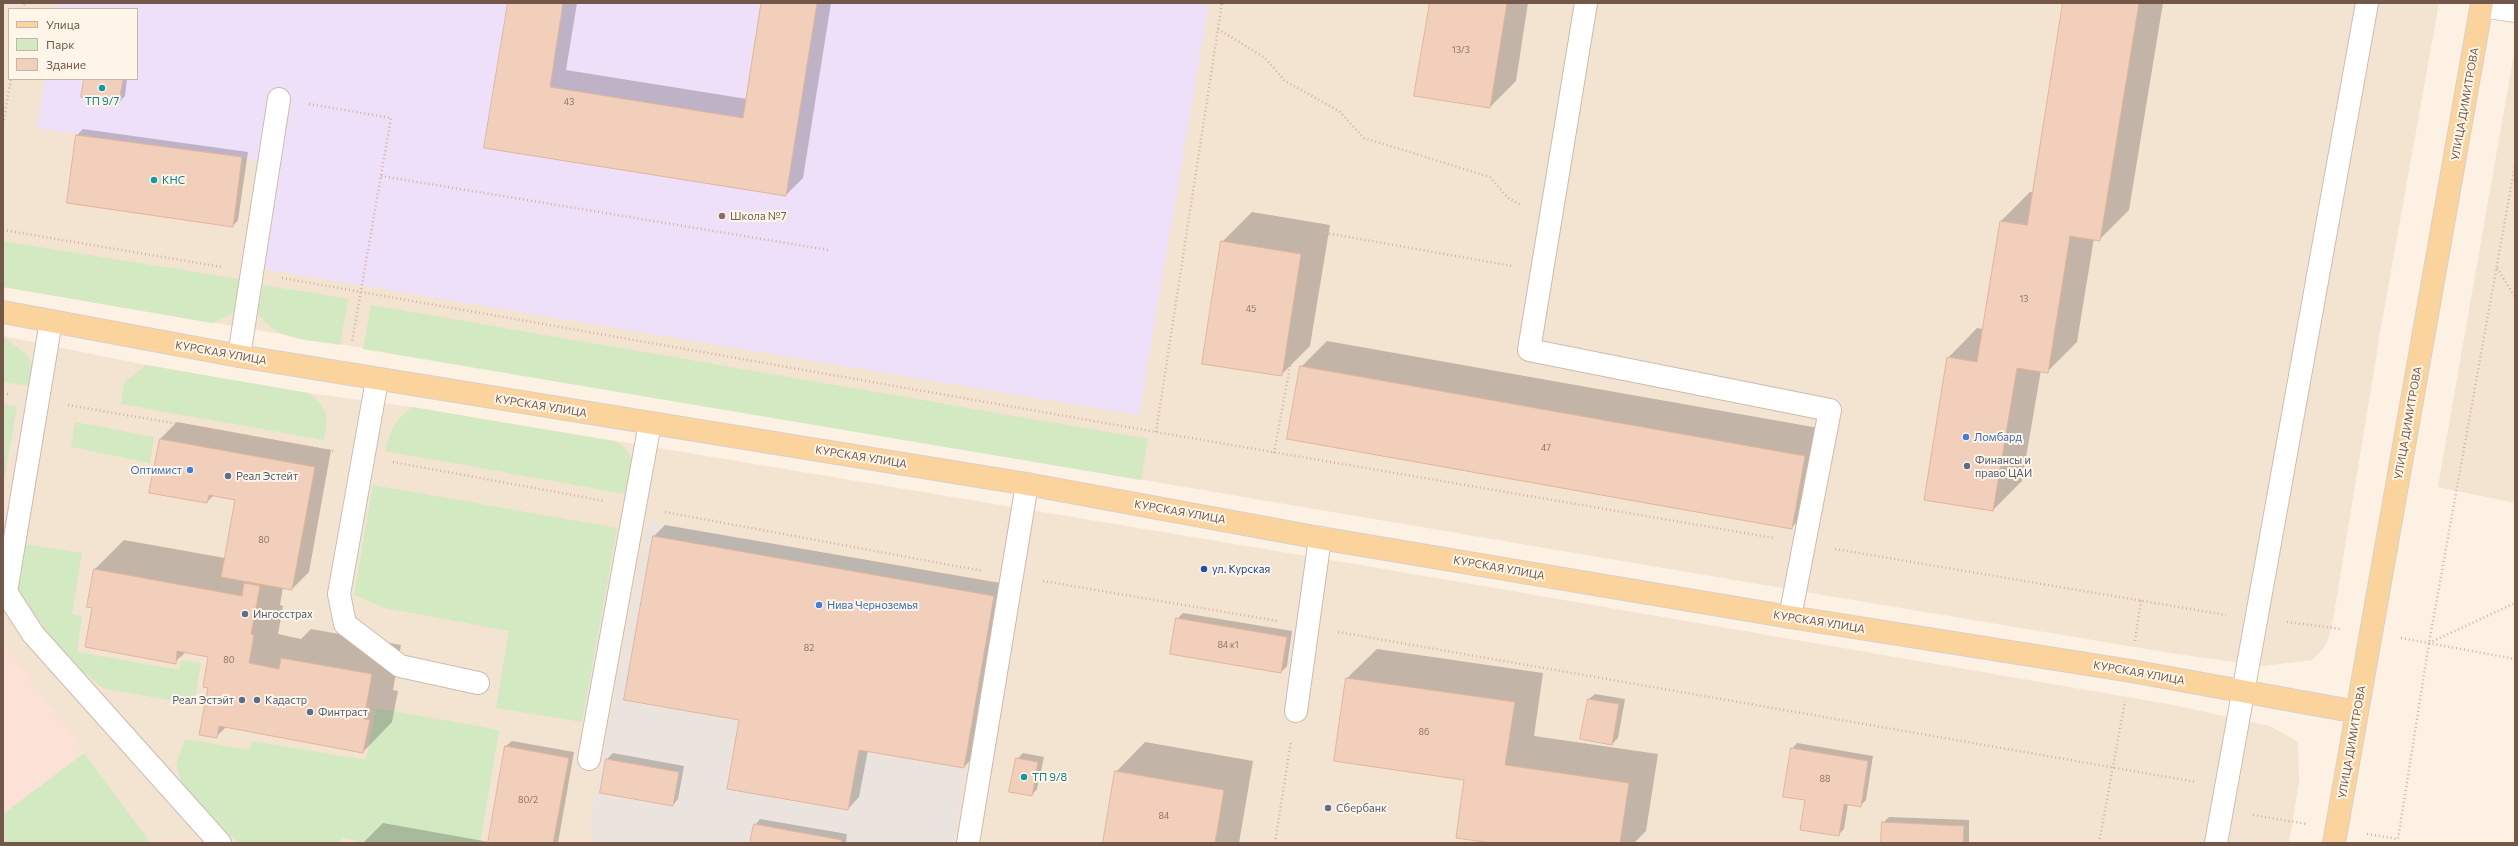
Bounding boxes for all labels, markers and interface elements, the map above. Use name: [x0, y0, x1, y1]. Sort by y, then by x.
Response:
legend: [8, 8, 138, 80]
text: Улица: [46, 17, 80, 31]
text: Парк: [46, 37, 75, 51]
house number: 13/3: [1452, 45, 1470, 55]
street label: УЛИЦА ДИМИТРОВА: [2449, 47, 2481, 161]
text: Здание: [46, 57, 86, 71]
marker: ТП 9/7: [97, 83, 107, 93]
place label: ТП 9/7: [85, 94, 119, 108]
house number: 43: [564, 97, 574, 107]
place label: КНС: [162, 173, 185, 187]
marker: КНС: [149, 175, 159, 185]
place label: Школа №7: [730, 209, 786, 223]
marker: Школа №7: [717, 211, 727, 221]
house number: 13: [2020, 294, 2028, 304]
house number: 45: [1246, 304, 1256, 314]
street label: КУРСКАЯ УЛИЦА: [174, 338, 268, 368]
street label: УЛИЦА ДИМИТРОВА: [2392, 366, 2424, 480]
street label: КУРСКАЯ УЛИЦА: [494, 392, 588, 420]
place label: Ломбард: [1974, 430, 2022, 444]
marker: Ломбард: [1961, 432, 1971, 442]
street label: КУРСКАЯ УЛИЦА: [814, 443, 908, 471]
house number: 47: [1541, 443, 1551, 453]
place label: Финансы и право ЦАИ: [1975, 453, 2032, 479]
marker: Финансы и право ЦАИ: [1962, 461, 1972, 471]
place label: Оптимист: [131, 463, 182, 477]
marker: Оптимист: [185, 465, 195, 475]
place label: Реал Эстейт: [236, 469, 298, 483]
marker: Реал Эстейт: [223, 471, 233, 481]
street label: КУРСКАЯ УЛИЦА: [1133, 497, 1227, 527]
house number: 80: [258, 535, 270, 545]
street label: КУРСКАЯ УЛИЦА: [1452, 553, 1546, 583]
place label: ул. Курская: [1212, 562, 1270, 576]
marker: ул. Курская: [1199, 564, 1209, 574]
place label: Нива Черноземья: [827, 598, 918, 612]
marker: Нива Черноземья: [814, 600, 824, 610]
place label: Ингосстрах: [253, 607, 313, 621]
street label: КУРСКАЯ УЛИЦА: [1772, 608, 1866, 636]
marker: Ингосстрах: [240, 609, 250, 619]
house number: 84 к1: [1217, 640, 1239, 650]
house number: 82: [804, 643, 814, 653]
house number: 80: [223, 655, 235, 665]
street label: КУРСКАЯ УЛИЦА: [2092, 658, 2186, 688]
street label: УЛИЦА ДИМИТРОВА: [2336, 685, 2368, 799]
place label: Реал Эстэйт: [172, 693, 234, 707]
place label: Кадастр: [265, 693, 307, 707]
marker: Реал Эстэйт: [237, 695, 247, 705]
marker: Кадастр: [252, 695, 262, 705]
place label: Финтраст: [318, 705, 368, 719]
marker: Финтраст: [305, 707, 315, 717]
house number: 86: [1419, 727, 1429, 737]
place label: ТП 9/8: [1032, 770, 1067, 784]
marker: ТП 9/8: [1019, 772, 1029, 782]
house number: 88: [1820, 774, 1830, 784]
house number: 80/2: [518, 795, 538, 805]
place label: Сбербанк: [1336, 801, 1387, 815]
marker: Сбербанк: [1323, 803, 1333, 813]
house number: 84: [1159, 811, 1169, 821]

